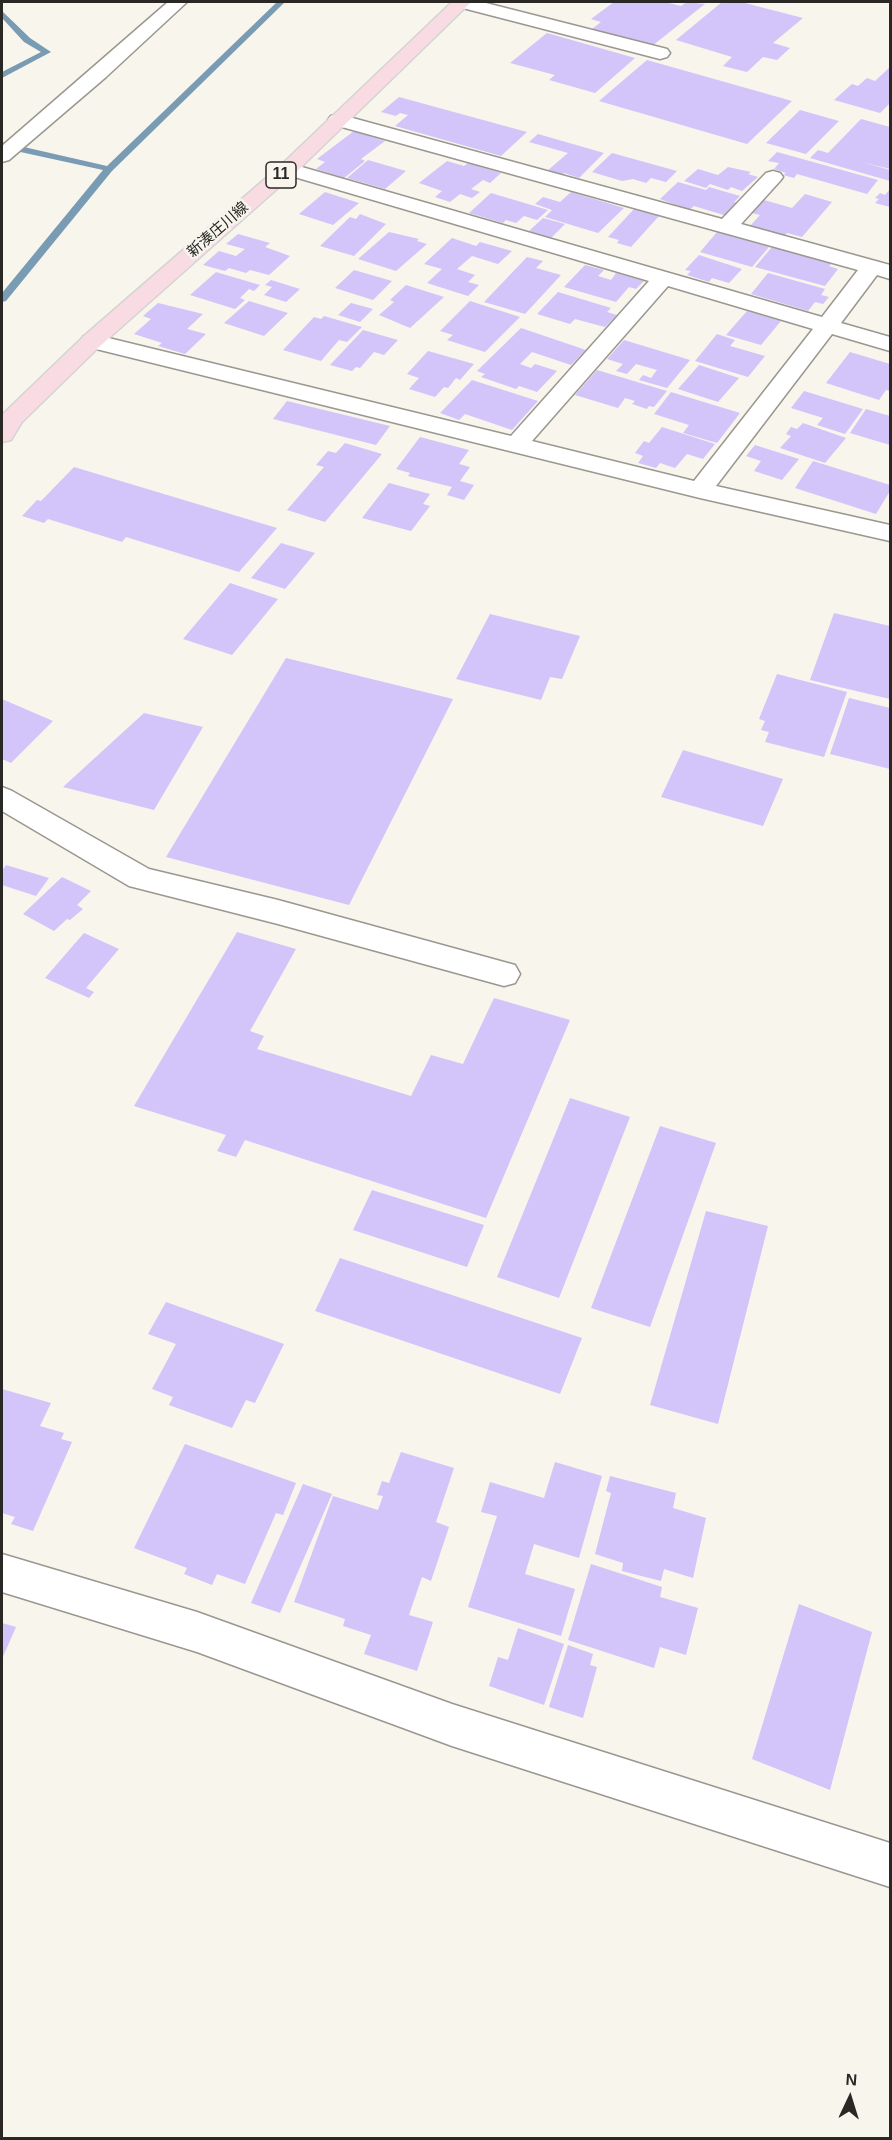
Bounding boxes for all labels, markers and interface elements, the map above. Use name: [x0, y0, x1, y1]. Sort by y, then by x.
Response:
road number: 11: [266, 162, 296, 188]
street label: 新湊庄川線: [184, 199, 252, 261]
north arrow: [820, 2068, 880, 2128]
text: N: [845, 2071, 858, 2088]

